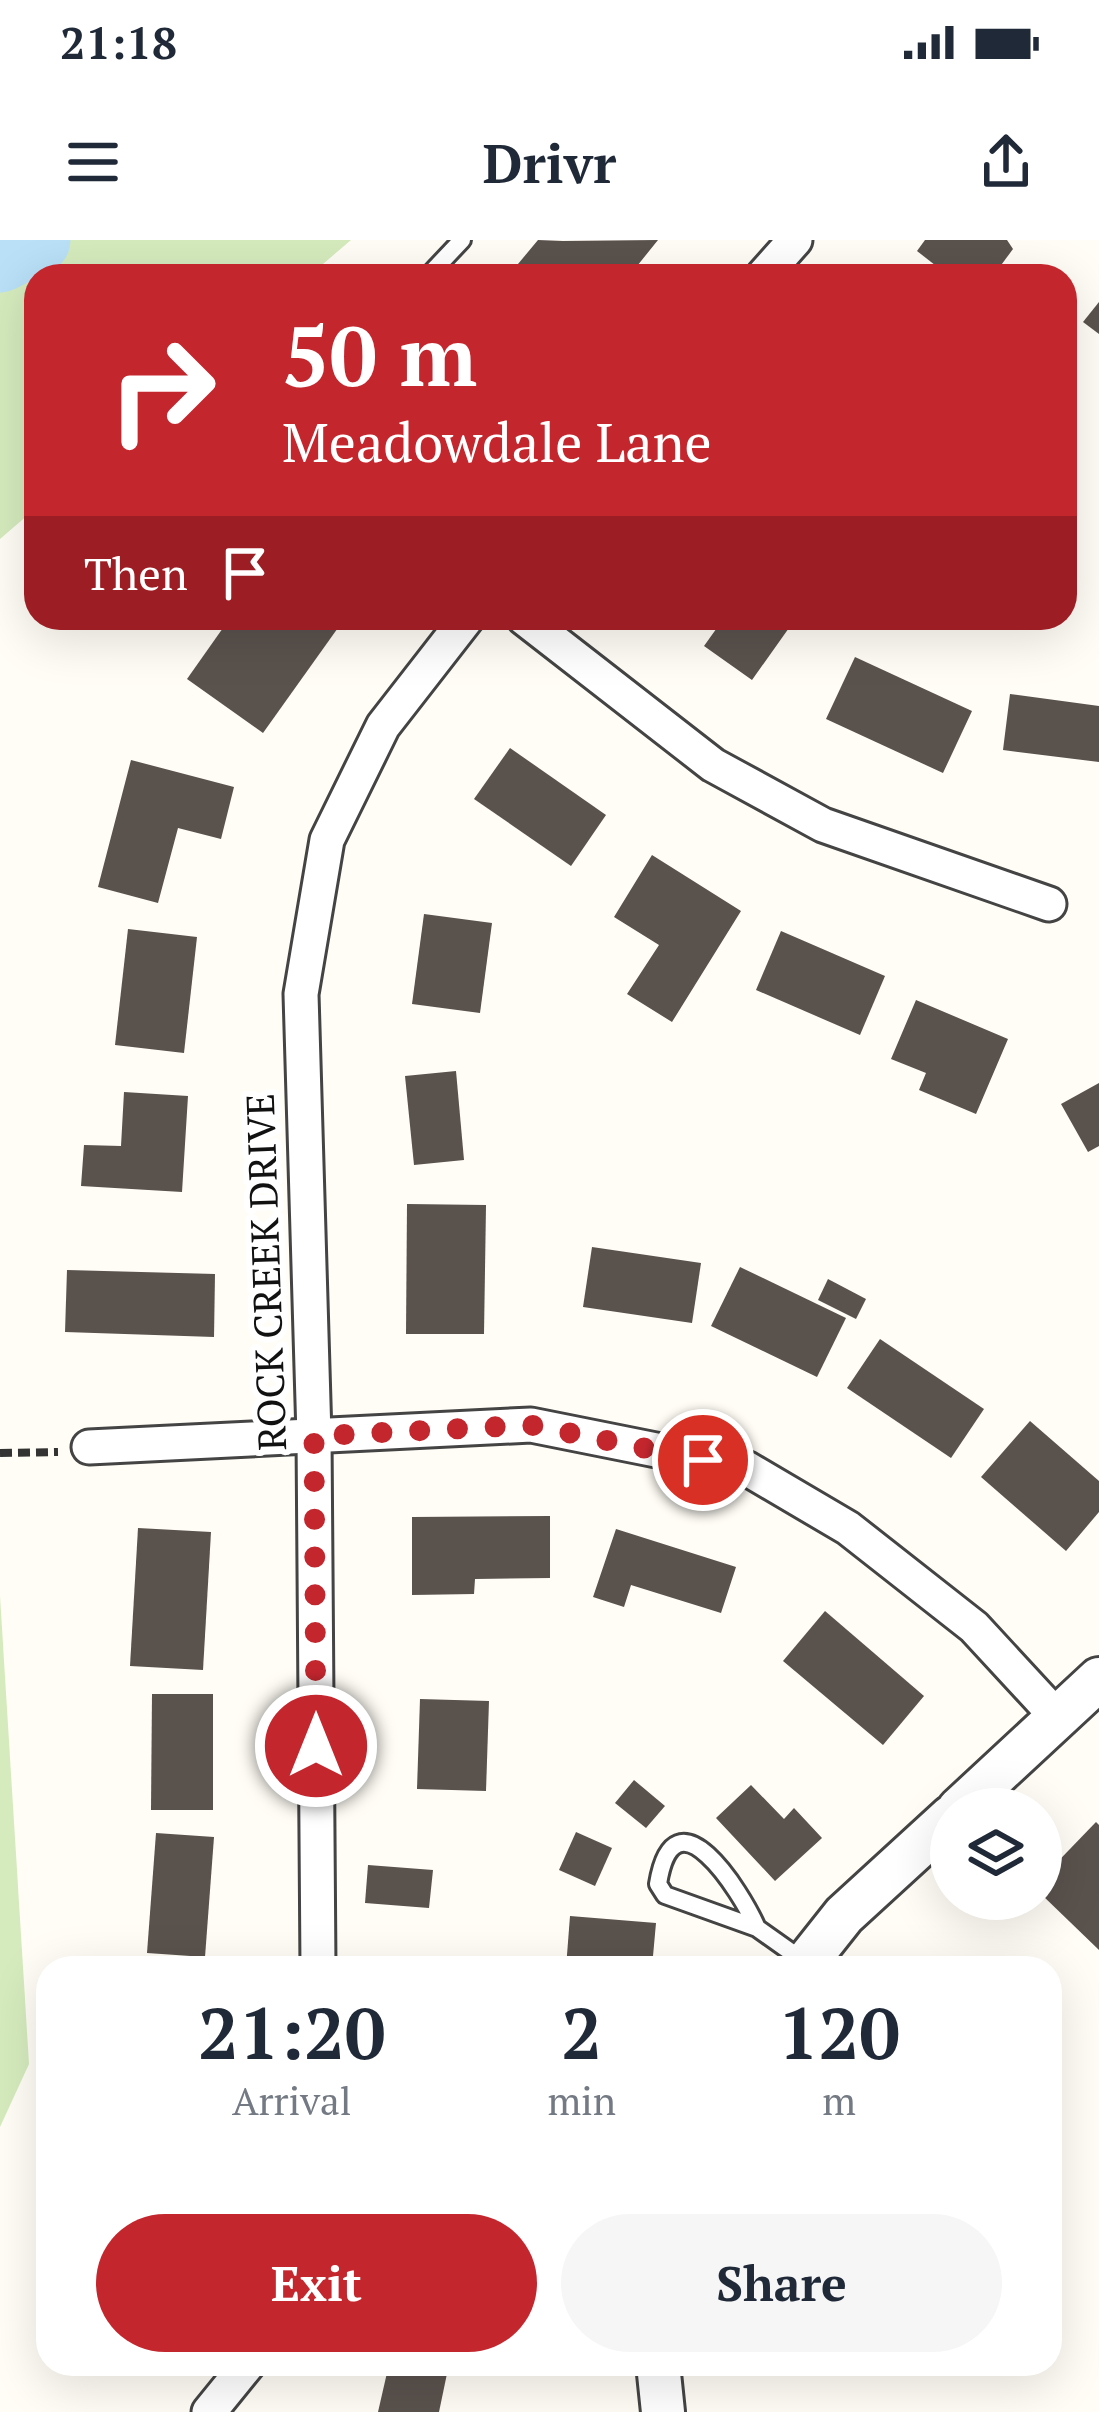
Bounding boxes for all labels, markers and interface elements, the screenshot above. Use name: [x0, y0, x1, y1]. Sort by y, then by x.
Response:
text: 21:18: [60, 12, 177, 72]
text: Drivr: [483, 127, 616, 198]
icon: menu: [60, 129, 126, 195]
icon: share: [973, 129, 1039, 195]
text: 50 m: [282, 299, 477, 410]
icon: right: [84, 312, 240, 468]
text: Meadowdale Lane: [282, 406, 712, 477]
icon: arrive: [212, 540, 278, 606]
text: Then: [84, 543, 188, 603]
street label: ROCK CREEK DRIVE: [233, 1092, 297, 1452]
pin: [652, 1409, 754, 1511]
icon: arrive: [670, 1427, 736, 1493]
position arrow: [253, 1683, 379, 1809]
map controls: [930, 1788, 1062, 1920]
button: layers: [930, 1788, 1062, 1920]
text: 21:20: [198, 1984, 385, 2080]
text: 2: [561, 1984, 602, 2080]
text: 120: [778, 1984, 900, 2080]
text: Arrival: [232, 2074, 351, 2126]
text: min: [547, 2074, 616, 2126]
text: m: [822, 2074, 856, 2126]
button: Exit: [96, 2214, 537, 2352]
button: Share: [561, 2214, 1002, 2352]

